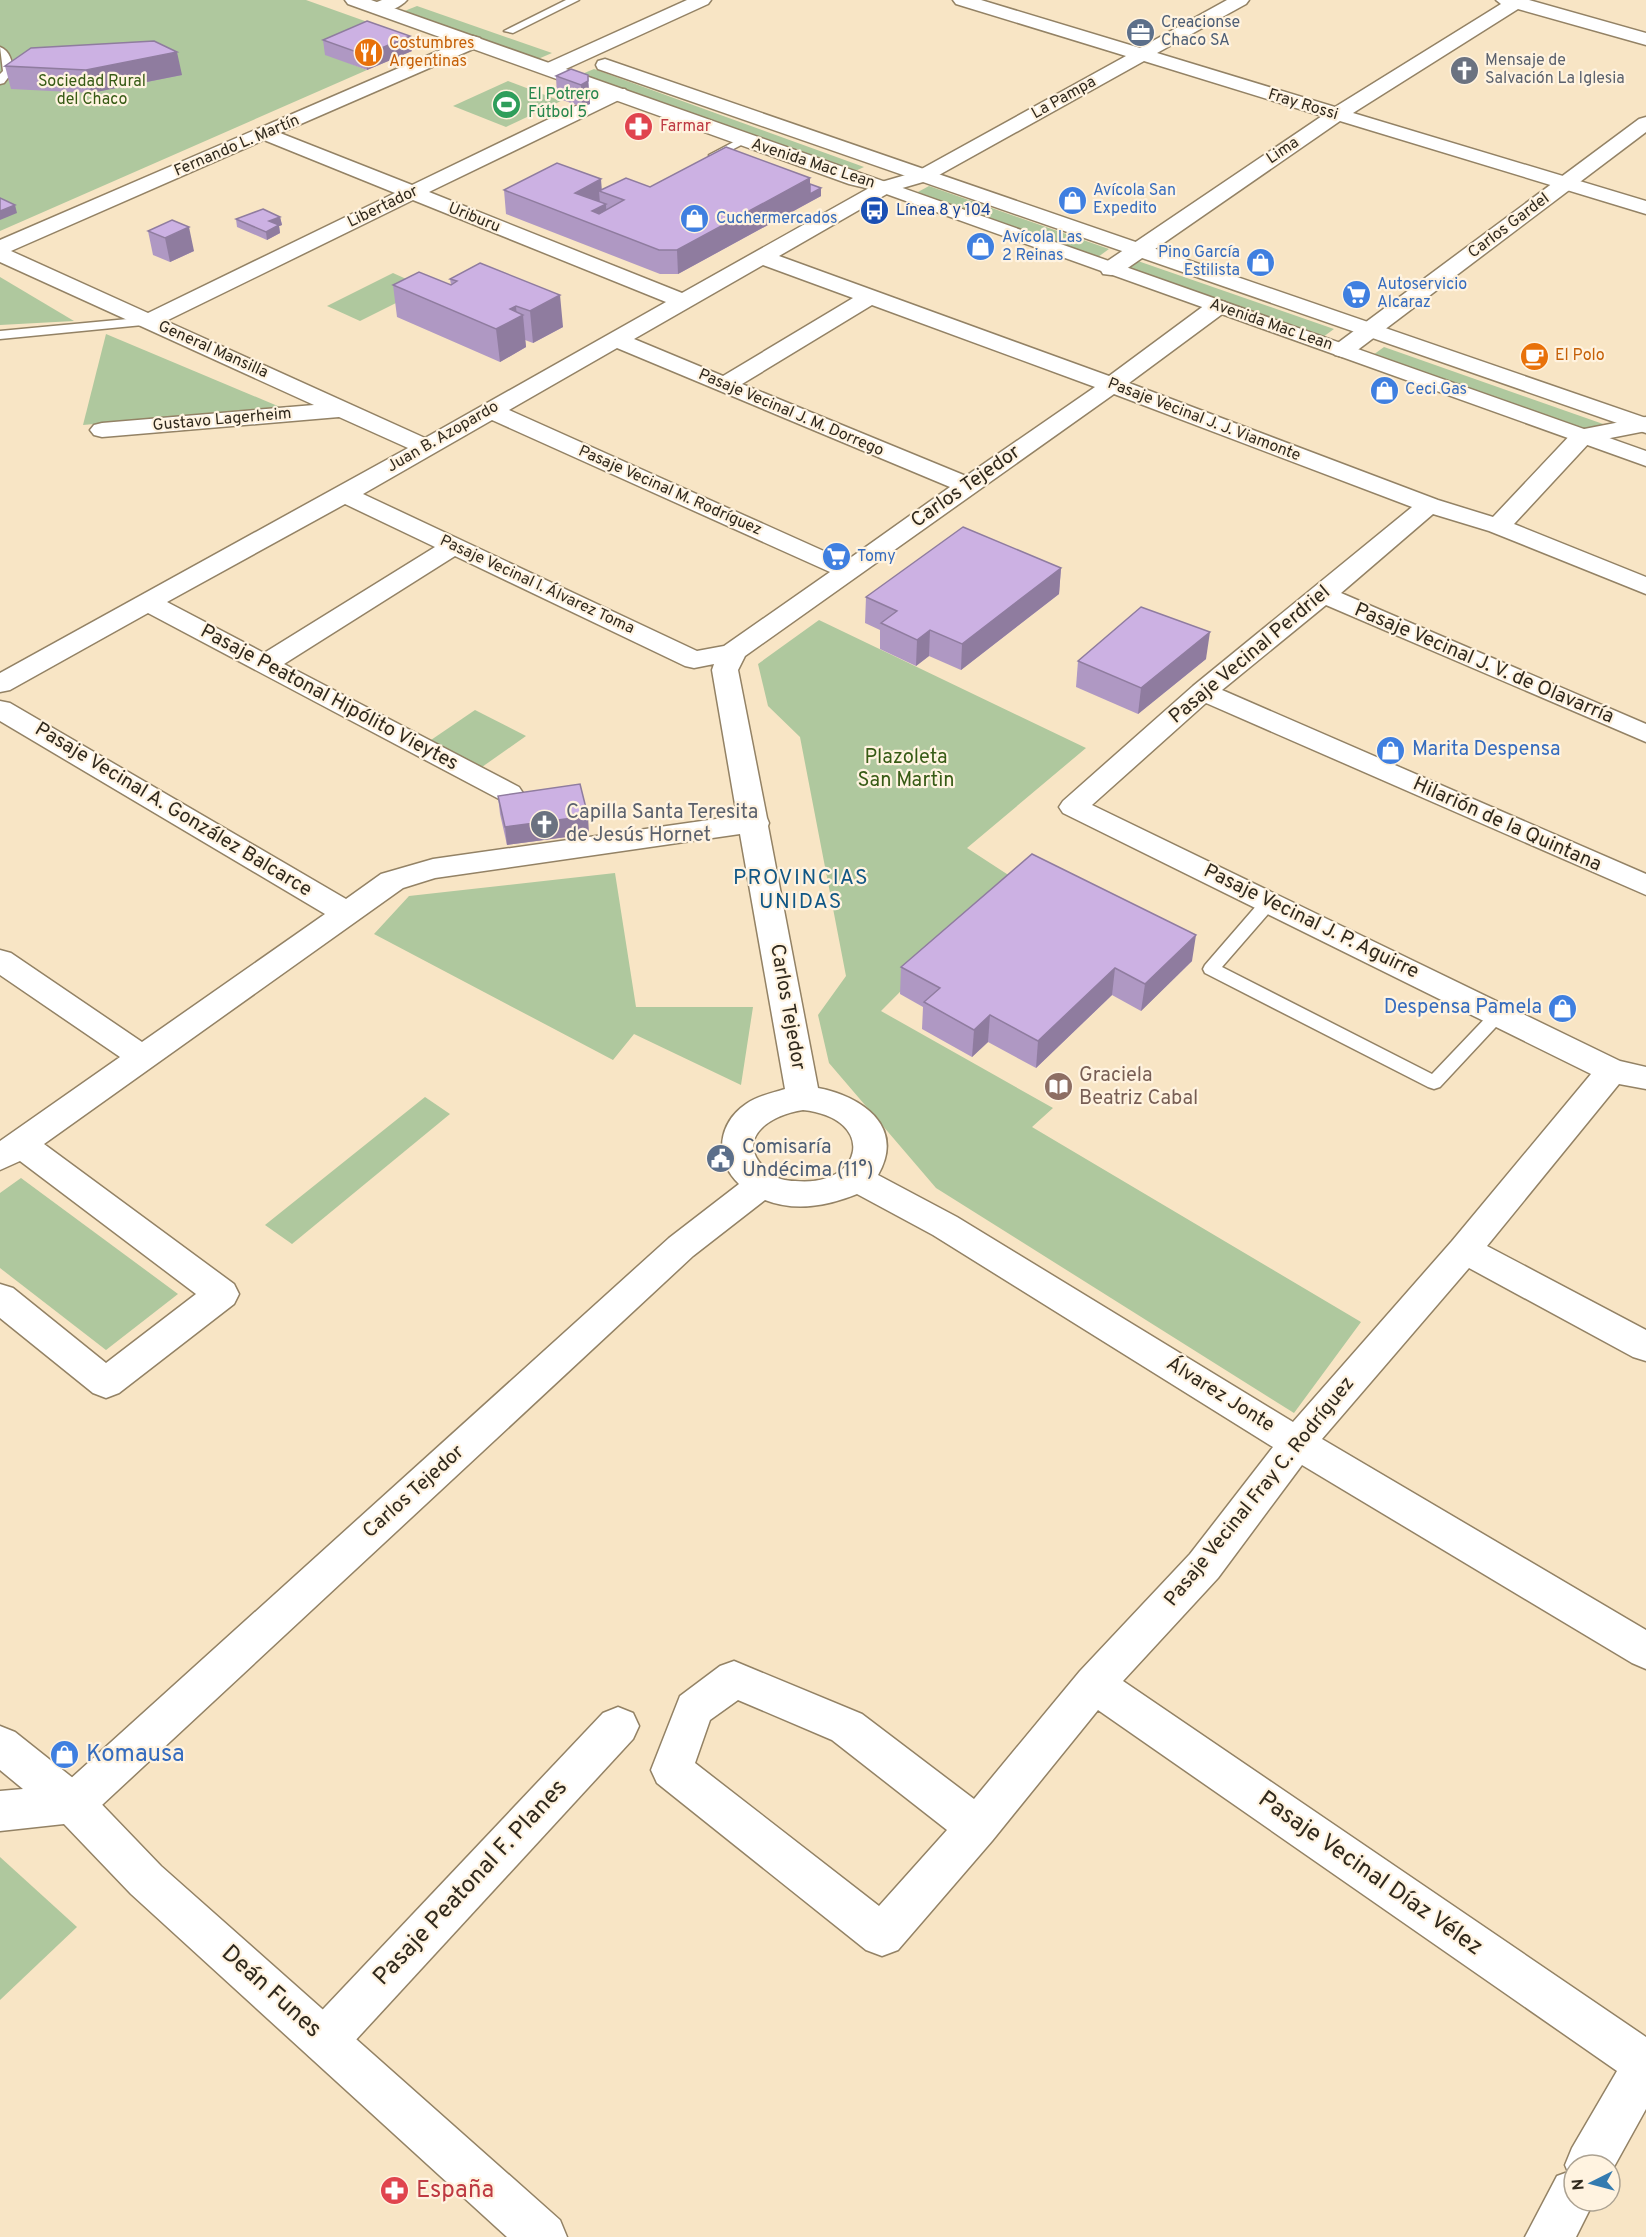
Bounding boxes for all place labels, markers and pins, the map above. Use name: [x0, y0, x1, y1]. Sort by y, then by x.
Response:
place label: Creacionse Chaco SA: [1161, 13, 1240, 51]
office icon: Creacionse Chaco SA: [1124, 16, 1156, 48]
place label: Costumbres Argentinas: [389, 34, 475, 72]
restaurant icon: Costumbres Argentinas: [352, 37, 384, 69]
place label: Mensaje de Salvación La Iglesia: [1485, 51, 1625, 89]
church icon: Mensaje de Salvación La Iglesia: [1448, 54, 1480, 86]
place label: El Potrero Fútbol 5: [528, 85, 599, 123]
sports icon: El Potrero Fútbol 5: [491, 88, 523, 120]
pharmacy icon: Farmar: [623, 111, 655, 143]
place label: Farmar: [660, 117, 711, 137]
place label: Avícola San Expedito: [1093, 181, 1176, 219]
shop icon: Avícola San Expedito: [1056, 184, 1088, 216]
bus stop icon: Línea 8 y 104: [859, 195, 891, 227]
place label: Línea 8 y 104: [896, 201, 991, 221]
shop icon: Cuchermercados: [679, 203, 711, 235]
place label: Cuchermercados: [716, 209, 838, 229]
place label: Avícola Las 2 Reinas: [1002, 228, 1083, 266]
shop icon: Avícola Las 2 Reinas: [965, 231, 997, 263]
place label: Pino García Estilista: [1158, 243, 1240, 281]
shop icon: Pino García Estilista: [1245, 246, 1277, 278]
place label: Autoservicio Alcaraz: [1377, 275, 1467, 313]
supermarket icon: Autoservicio Alcaraz: [1340, 278, 1372, 310]
cafe icon: El Polo: [1518, 340, 1550, 372]
place label: El Polo: [1555, 346, 1605, 366]
shop icon: Ceci Gas: [1368, 374, 1400, 406]
place label: Ceci Gas: [1405, 380, 1467, 400]
supermarket icon: Tomy: [820, 541, 852, 573]
place label: Tomy: [857, 547, 896, 567]
shop icon: Marita Despensa: [1375, 734, 1407, 766]
place label: Marita Despensa: [1412, 737, 1561, 763]
place label: Capilla Santa Teresita de Jesús Hornet: [566, 800, 758, 849]
church icon: Capilla Santa Teresita de Jesús Hornet: [529, 808, 561, 840]
shop icon: Despensa Pamela: [1547, 992, 1579, 1024]
place label: Despensa Pamela: [1384, 995, 1542, 1021]
place label: Graciela Beatriz Cabal: [1079, 1063, 1198, 1112]
library icon: Graciela Beatriz Cabal: [1042, 1071, 1074, 1103]
place label: Comisaría Undécima (11°): [742, 1135, 874, 1184]
public building icon: Comisaría Undécima (11°): [705, 1143, 737, 1175]
shop icon: Komausa: [49, 1739, 81, 1771]
place label: Komausa: [86, 1740, 185, 1770]
pharmacy icon: España: [379, 2175, 411, 2207]
place label: España: [416, 2176, 494, 2206]

